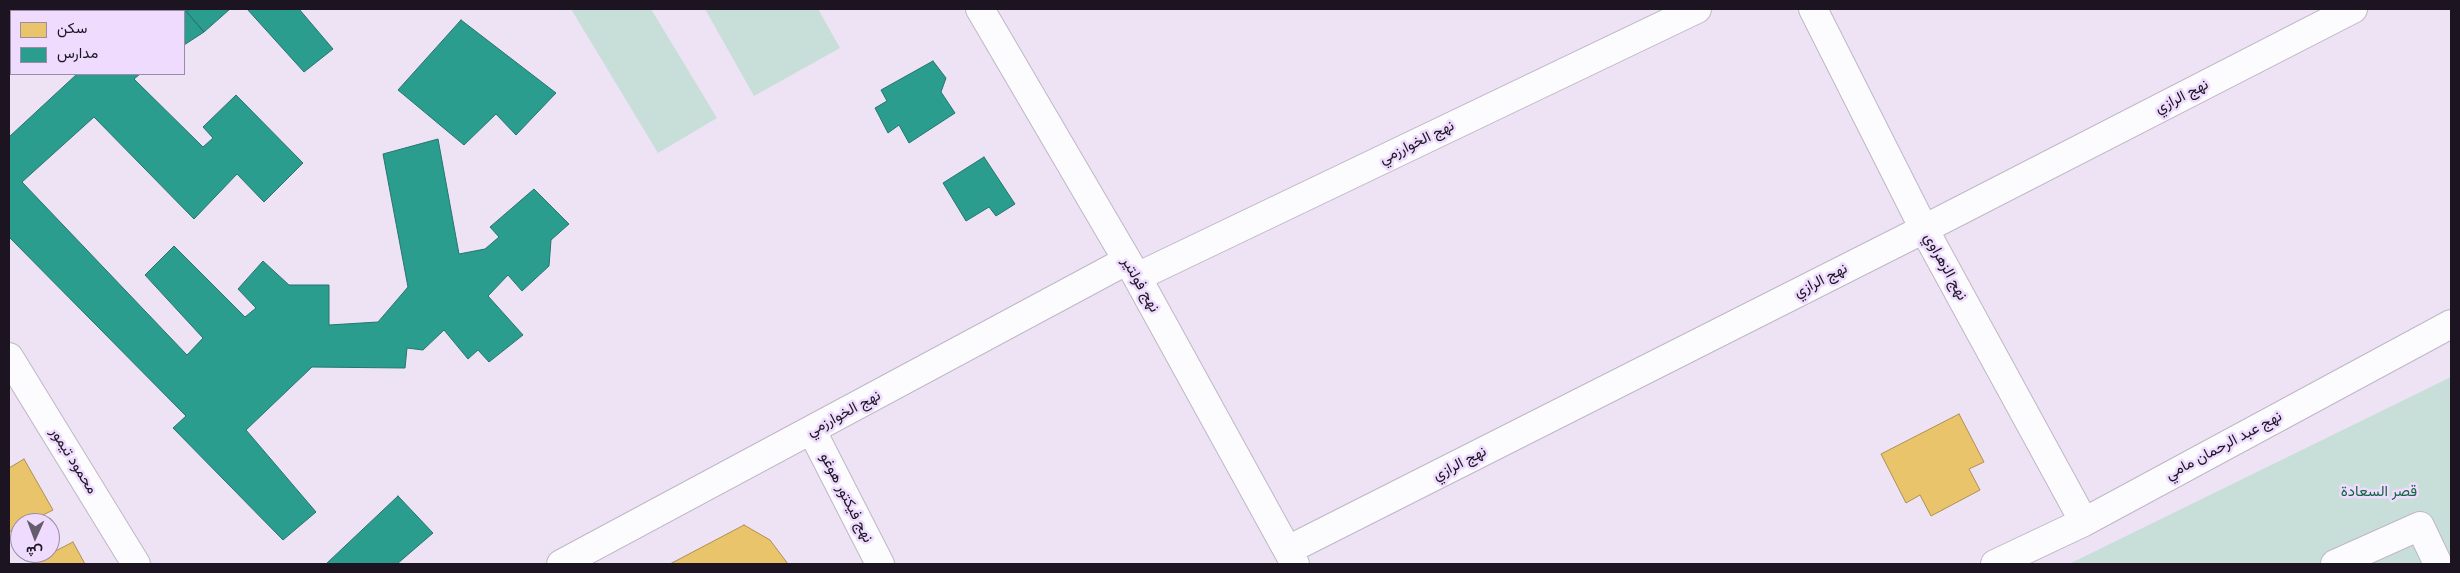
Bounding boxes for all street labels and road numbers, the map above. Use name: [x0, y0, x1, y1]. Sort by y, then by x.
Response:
street label: نهج الرازي: [2152, 76, 2212, 118]
street label: نهج الخوارزمي: [1377, 117, 1457, 169]
street label: نهج الزهراوي: [1919, 230, 1971, 304]
street label: نهج فولتير: [1117, 254, 1163, 316]
street label: نهج الرازي: [1791, 260, 1851, 302]
street label: نهج الخوارزمي: [804, 387, 884, 441]
street label: نهج عبد الرحمان مامي: [2163, 408, 2285, 484]
street label: محمود تيمور: [46, 424, 100, 498]
street label: نهج الرازي: [1430, 443, 1490, 485]
street label: نهج فيكتور هوغو: [816, 450, 876, 546]

